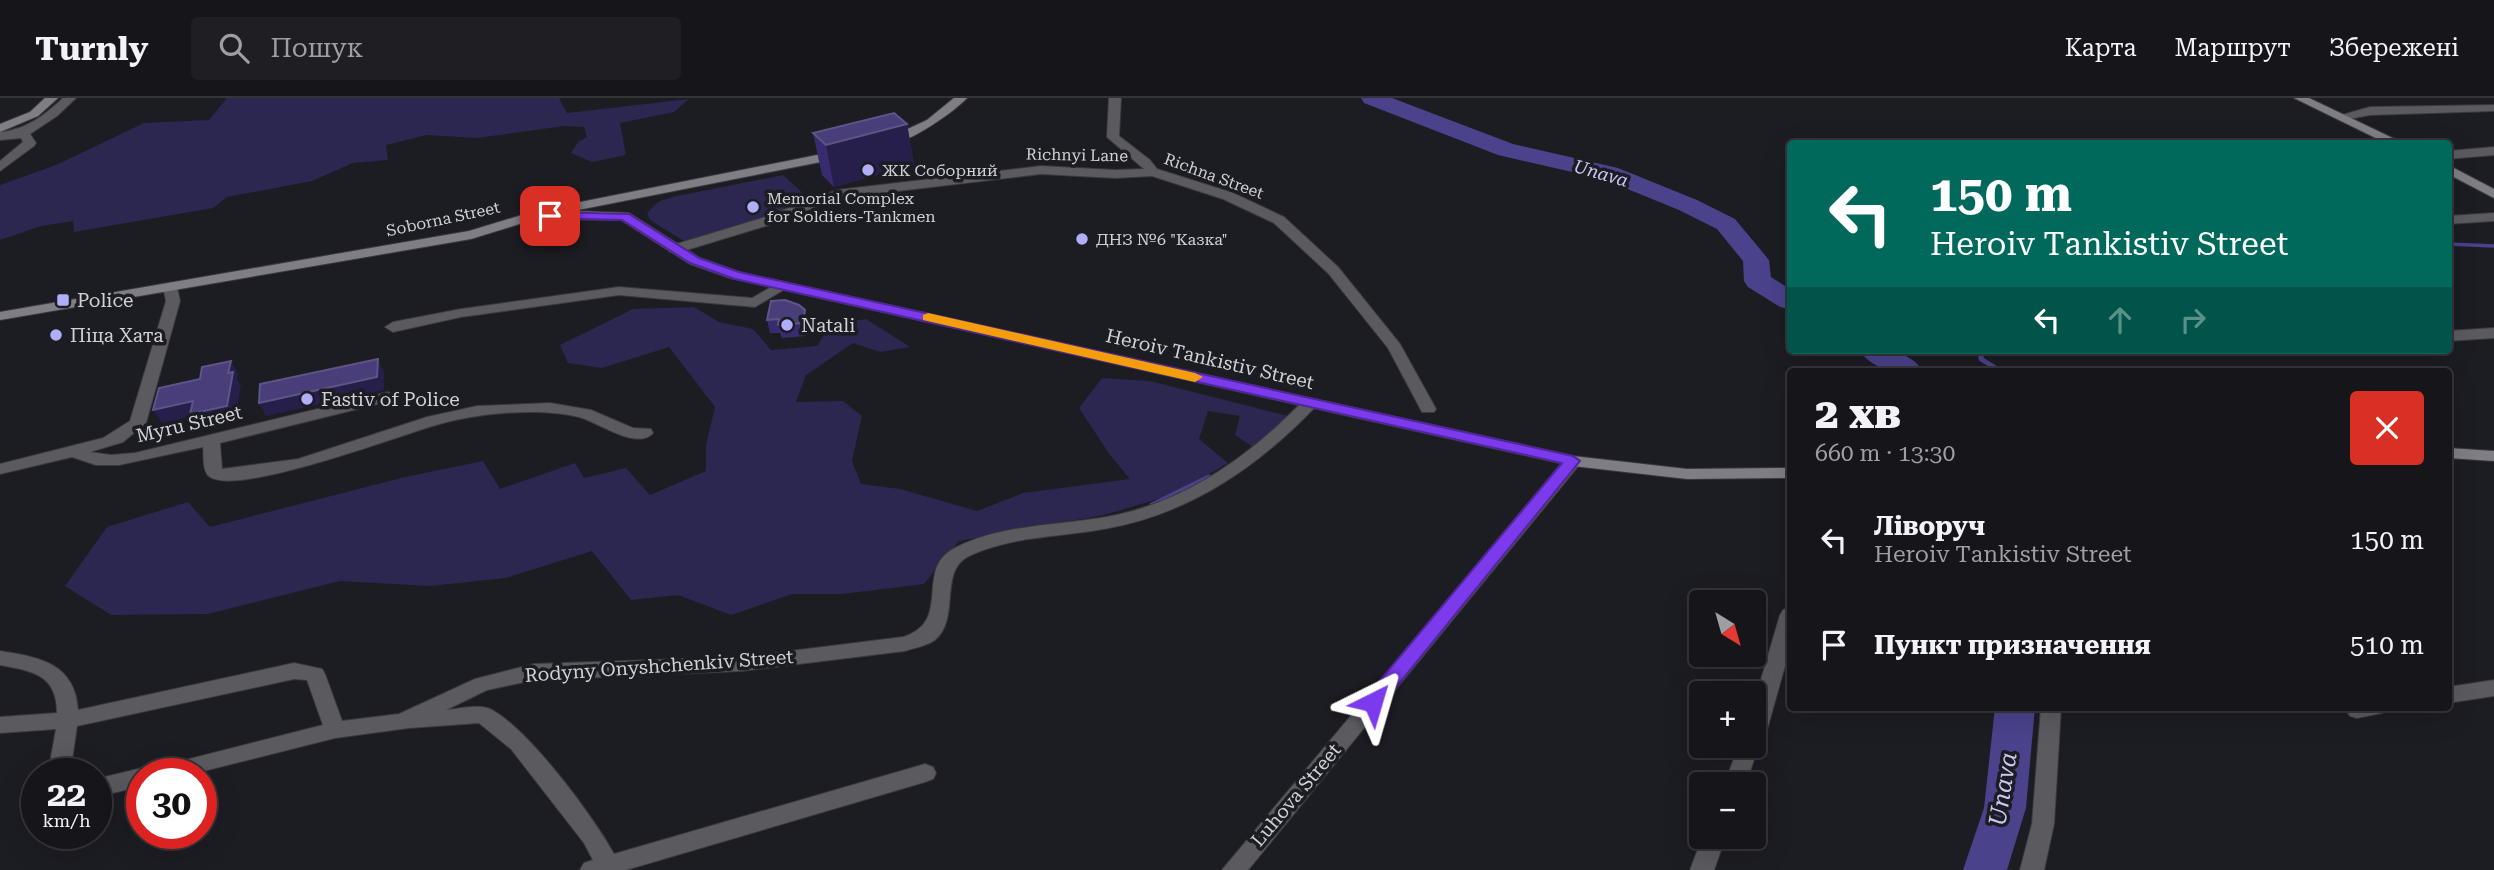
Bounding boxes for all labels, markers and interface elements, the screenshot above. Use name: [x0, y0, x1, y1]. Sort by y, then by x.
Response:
search box: [191, 17, 681, 80]
text: Turnly: [35, 29, 149, 68]
icon: search: [215, 29, 253, 67]
text: Пошук: [271, 33, 363, 63]
text: Карта: [2065, 34, 2137, 62]
text: Маршрут: [2175, 34, 2291, 62]
text: Збережені: [2329, 34, 2459, 62]
street label: Richnyi Lane: [1026, 145, 1128, 165]
street label: Richna Street: [1162, 149, 1266, 203]
water label: Unava: [1571, 155, 1631, 191]
place label: ЖК Соборний: [882, 161, 998, 180]
marker: ЖК Соборний: [860, 162, 876, 178]
text: 150 m: [1930, 166, 2072, 223]
icon: left: [1815, 168, 1906, 259]
pin: [520, 186, 580, 246]
place label: Memorial Complex for Soldiers-Tankmen: [767, 189, 936, 226]
icon: arrive: [531, 197, 569, 235]
street label: Soborna Street: [384, 198, 502, 240]
marker: Memorial Complex for Soldiers-Tankmen: [745, 199, 761, 215]
text: Heroiv Тankistiv Street: [1930, 225, 2289, 263]
place label: ДНЗ №6 "Казка": [1096, 230, 1228, 249]
marker: ДНЗ №6 "Казка": [1074, 231, 1090, 247]
place label: Police: [77, 289, 133, 312]
marker: Police: [55, 292, 71, 308]
icon: left: [2028, 301, 2066, 339]
icon: ahead: [2101, 301, 2139, 339]
icon: right: [2174, 301, 2212, 339]
place label: Natali: [801, 314, 855, 337]
marker: Natali: [779, 317, 795, 333]
place label: Піца Хата: [70, 324, 164, 347]
street label: Heroiv Тankistiv Street: [1104, 324, 1316, 394]
marker: Піца Хата: [48, 327, 64, 343]
place label: Fastiv of Police: [321, 388, 460, 411]
text: 2 хв: [1815, 389, 1901, 438]
marker: Fastiv of Police: [299, 391, 315, 407]
button: close: [2350, 391, 2424, 465]
street label: Myru Street: [134, 401, 244, 447]
text: 660 m · 13:30: [1815, 440, 1955, 467]
text: Ліворуч: [1874, 511, 1985, 541]
icon: left: [1815, 521, 1853, 559]
text: 150 m: [2350, 525, 2424, 555]
text: Heroiv Тankistiv Street: [1874, 541, 2132, 568]
north arrow: [1689, 590, 1766, 667]
map controls: [1689, 590, 1766, 849]
icon: arrive: [1815, 626, 1853, 664]
text: Пункт призначення: [1874, 630, 2151, 660]
text: 510 m: [2350, 630, 2424, 660]
street label: Rodyny Onyshchenkiv Street: [524, 645, 794, 687]
position arrow: [1336, 665, 1410, 739]
button: +: [1689, 681, 1766, 758]
street label: Luhova Street: [1246, 739, 1346, 851]
water label: Unava: [1983, 750, 2023, 828]
speed limit sign: 30: [126, 758, 217, 849]
button: −: [1689, 772, 1766, 849]
text: 22: [47, 774, 86, 815]
text: km/h: [42, 810, 91, 831]

